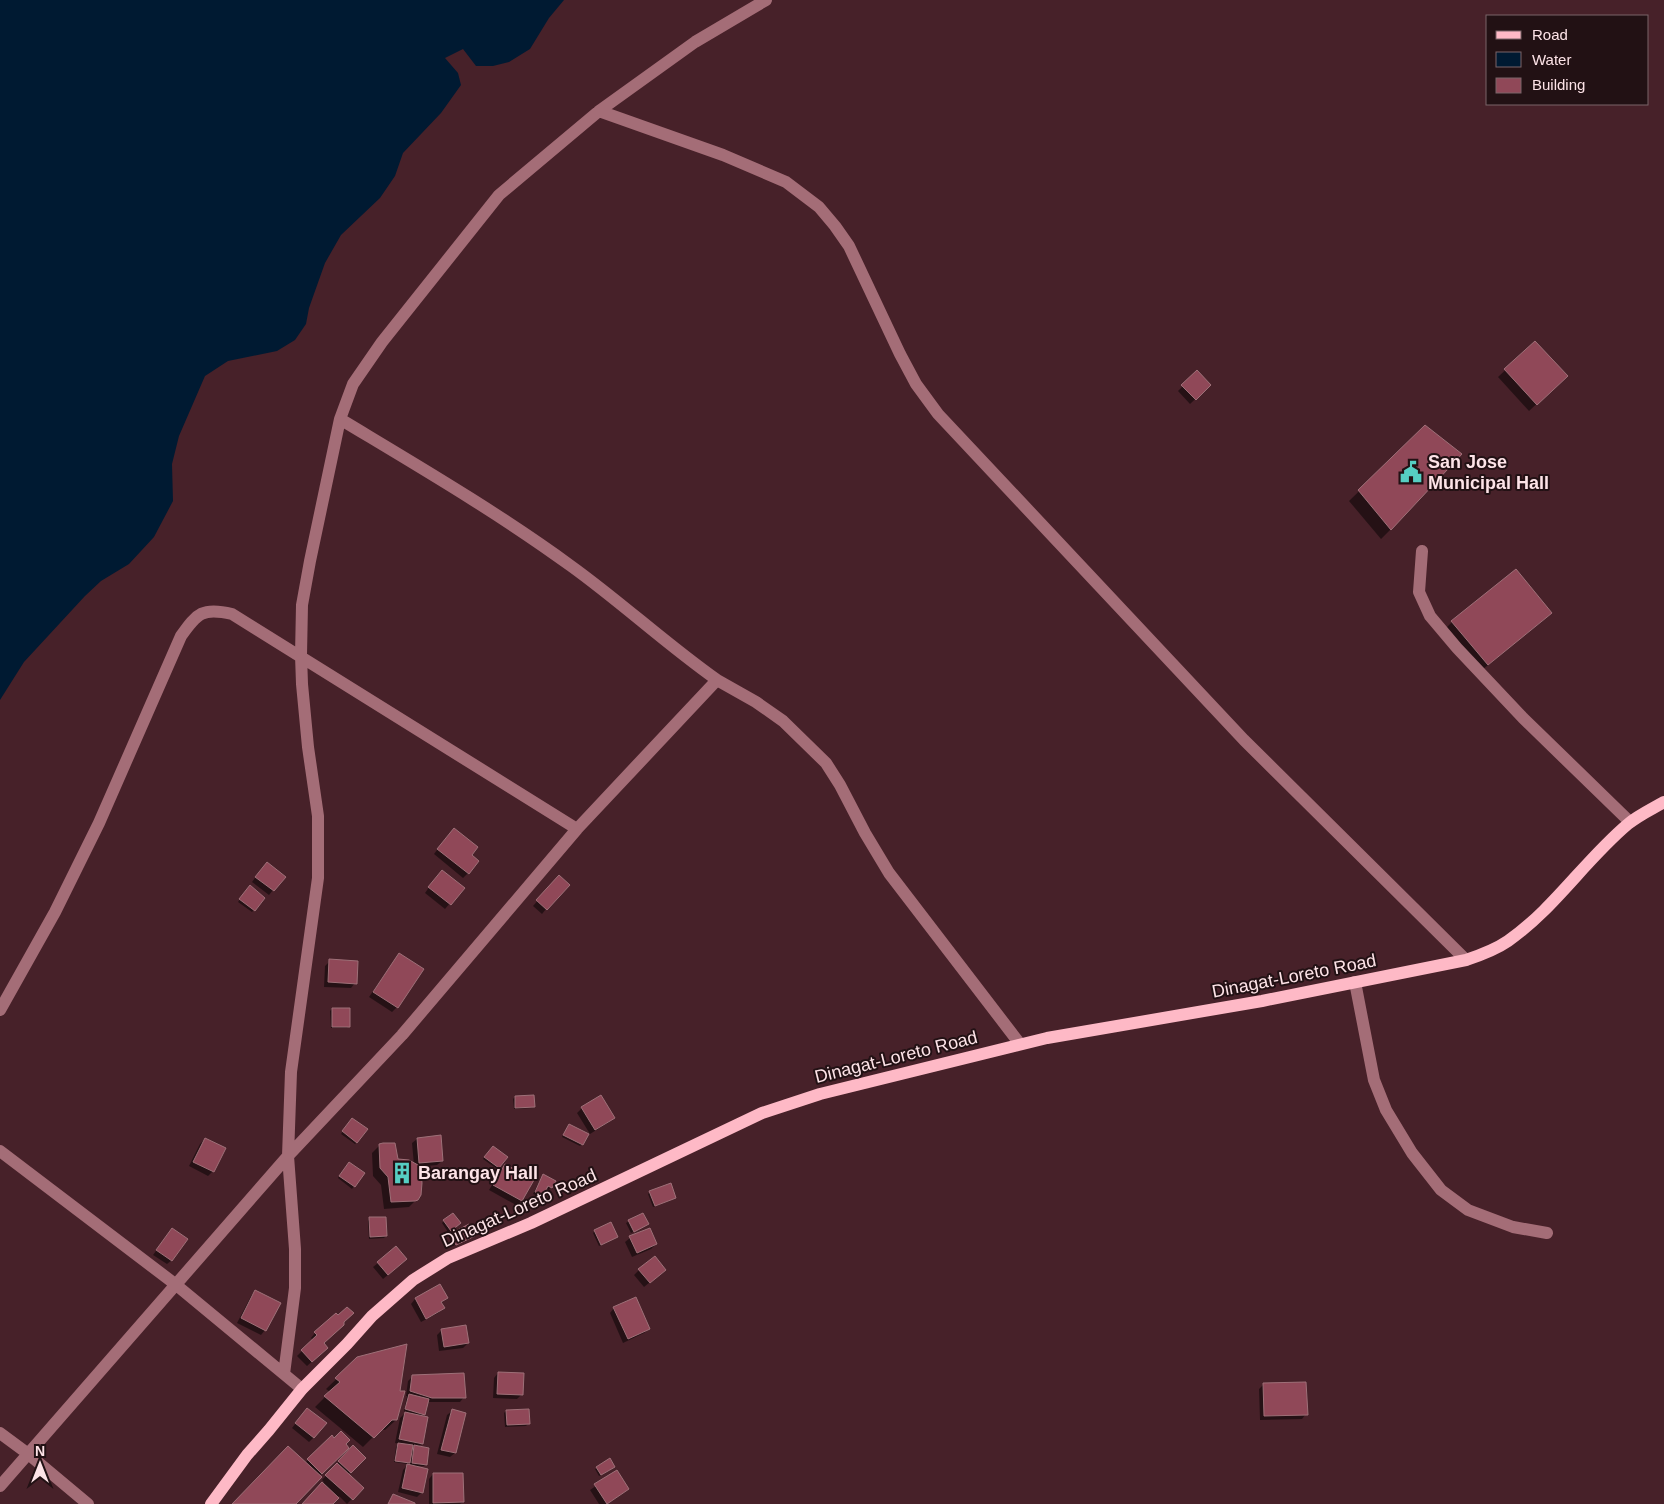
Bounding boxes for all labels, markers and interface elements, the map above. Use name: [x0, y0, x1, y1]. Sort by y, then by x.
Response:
legend: [1486, 15, 1649, 105]
text: Road: [1532, 26, 1568, 43]
text: Water: [1532, 51, 1571, 68]
text: Building: [1532, 76, 1585, 93]
place label: San Jose Municipal Hall: [1428, 452, 1549, 493]
public building icon: San Jose Municipal Hall: [1398, 459, 1424, 485]
street label: Dinagat-Loreto Road: [1210, 950, 1378, 1002]
street label: Dinagat-Loreto Road: [813, 1027, 979, 1087]
building icon: Barangay Hall: [389, 1160, 415, 1186]
place label: Barangay Hall: [418, 1163, 538, 1183]
street label: Dinagat-Loreto Road: [439, 1165, 599, 1251]
north arrow: [15, 1439, 65, 1489]
text: N: [35, 1443, 45, 1459]

